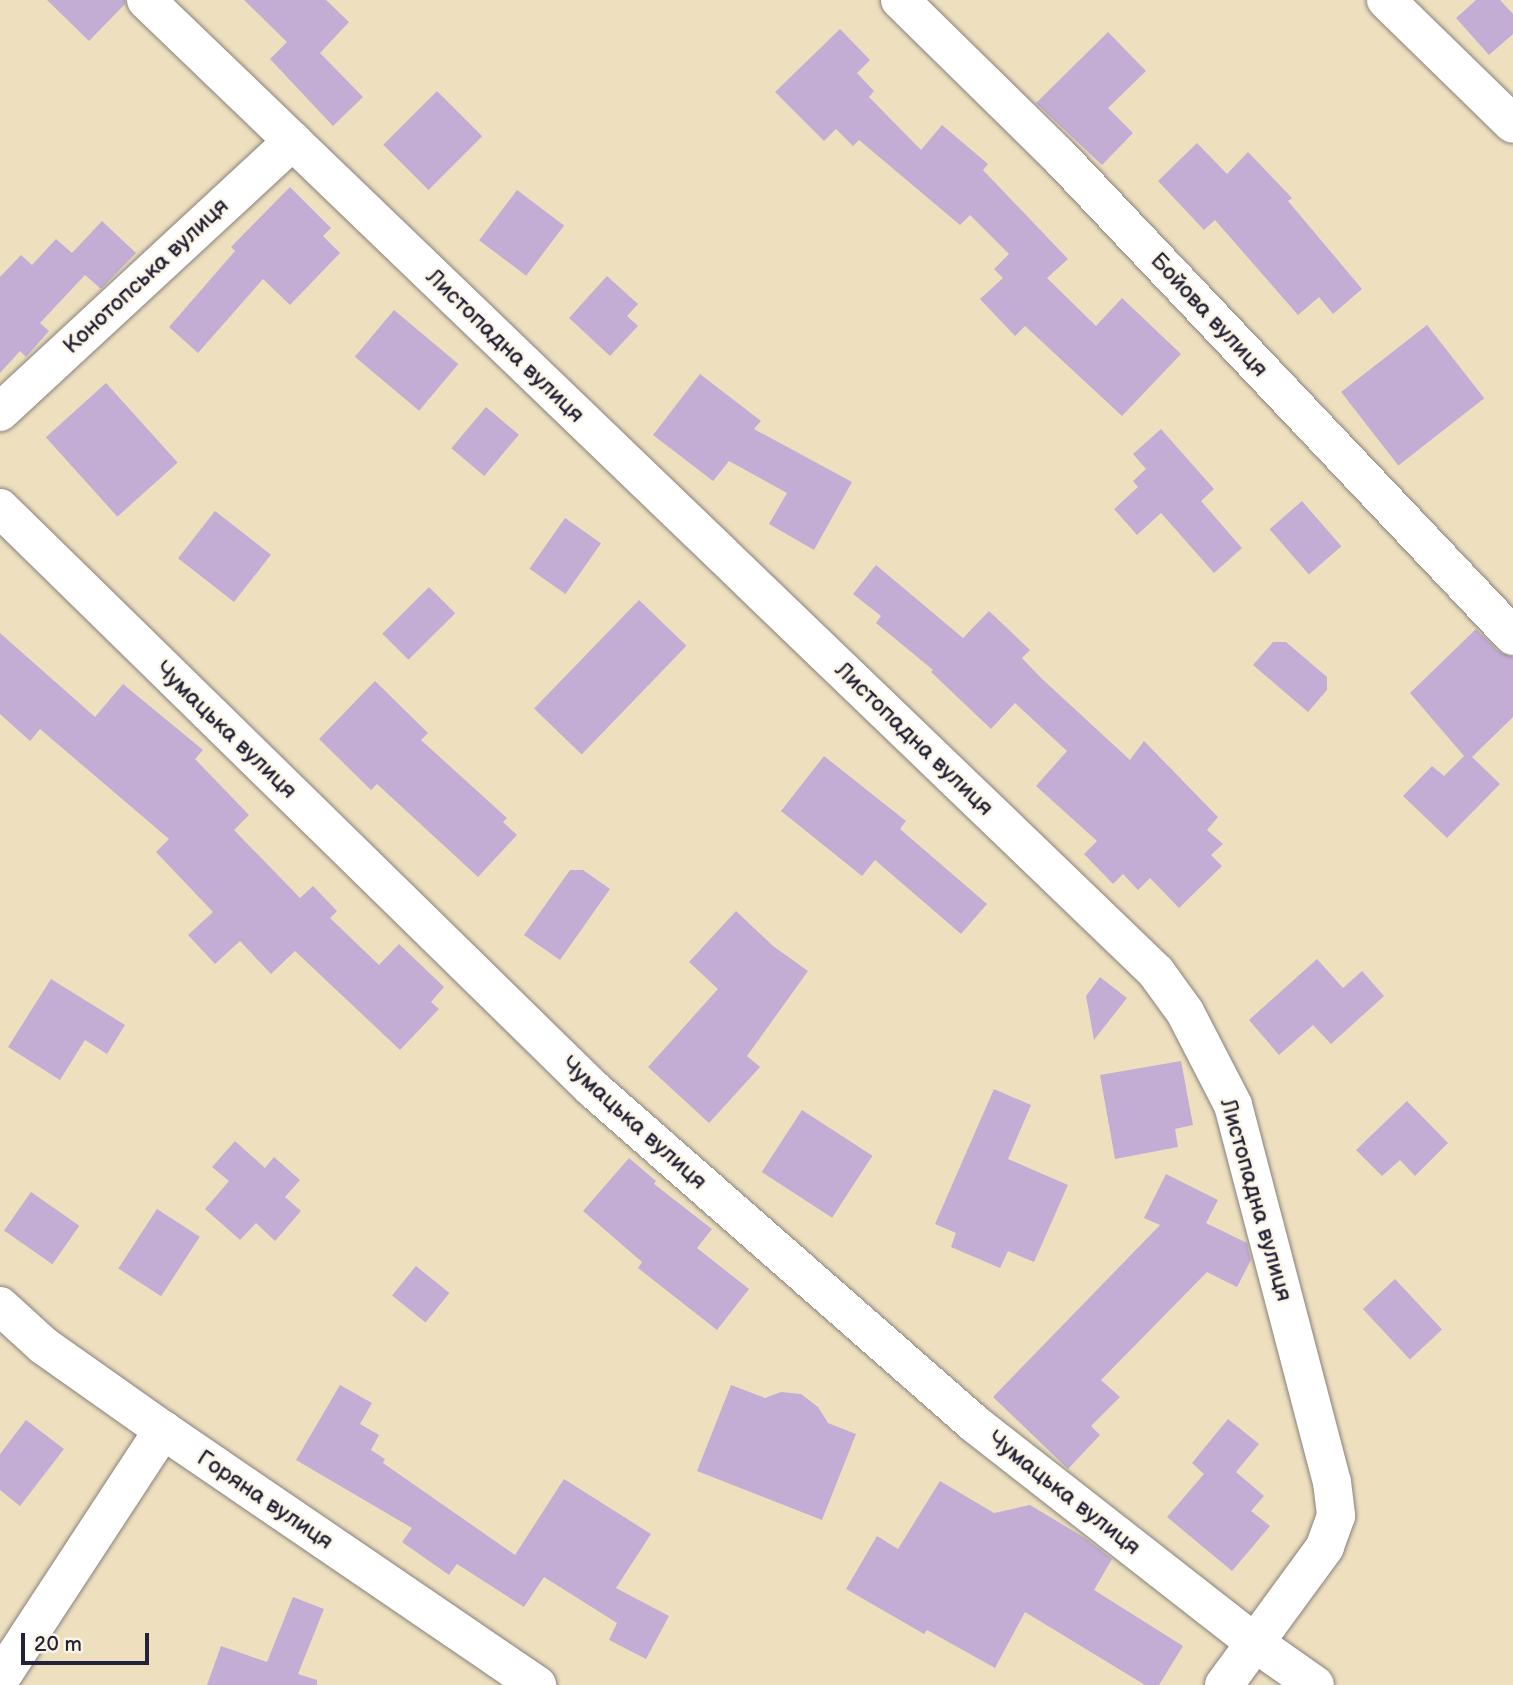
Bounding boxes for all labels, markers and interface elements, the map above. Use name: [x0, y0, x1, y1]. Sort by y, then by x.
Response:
street label: Конотопська вулиця: [58, 192, 234, 360]
street label: Бойова вулиця: [1144, 247, 1274, 383]
street label: Листопадна вулиця: [420, 263, 590, 429]
street label: Чумацька вулиця: [149, 655, 303, 805]
street label: Листопадна вулиця: [829, 656, 999, 822]
street label: Чумацька вулиця: [556, 1050, 712, 1196]
street label: Листопадна вулиця: [1214, 1095, 1298, 1305]
street label: Чумацька вулиця: [982, 1425, 1146, 1561]
street label: Горяна вулиця: [192, 1444, 338, 1556]
scale bar: [24, 1618, 152, 1662]
text: 20 m: [34, 1632, 82, 1657]

